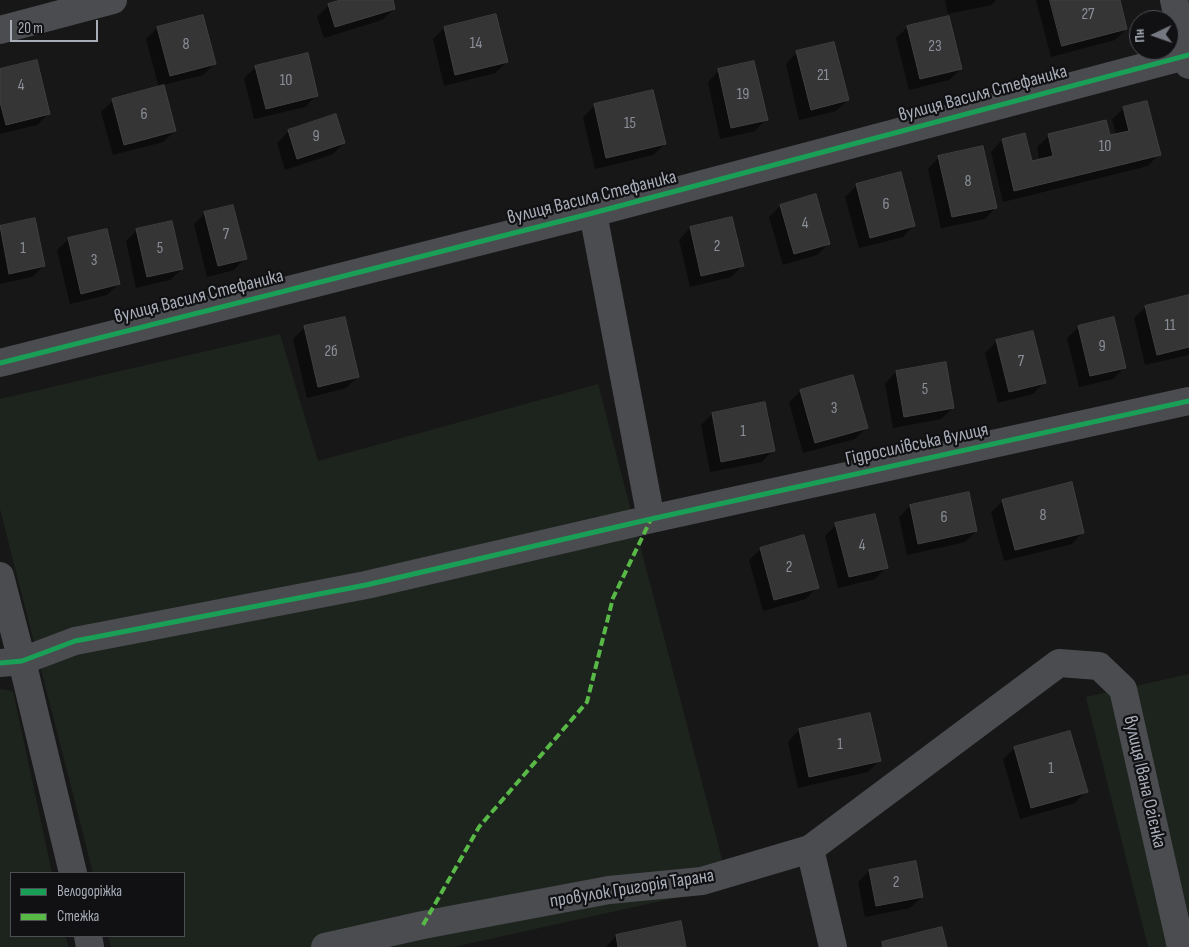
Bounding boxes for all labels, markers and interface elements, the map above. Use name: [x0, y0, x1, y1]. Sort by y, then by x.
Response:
house number: 27: [1081, 5, 1095, 25]
scale bar: [12, 10, 100, 42]
north arrow: [1129, 10, 1179, 60]
text: 20 m: [18, 19, 43, 38]
text: Пн: [1131, 29, 1148, 43]
house number: 14: [470, 34, 482, 54]
house number: 8: [182, 35, 190, 55]
house number: 23: [928, 37, 942, 57]
street label: вулиця Василя Стефаника: [896, 61, 1070, 127]
house number: 21: [817, 66, 829, 86]
house number: 10: [280, 71, 292, 91]
house number: 4: [18, 76, 24, 96]
house number: 19: [737, 85, 749, 105]
house number: 6: [140, 105, 148, 125]
house number: 15: [624, 114, 636, 134]
house number: 9: [312, 127, 320, 147]
house number: 10: [1099, 137, 1111, 157]
street label: вулиця Василя Стефаника: [505, 166, 679, 230]
house number: 8: [964, 172, 972, 192]
house number: 6: [882, 195, 890, 215]
house number: 4: [802, 214, 808, 234]
house number: 7: [223, 225, 229, 245]
house number: 2: [714, 237, 720, 257]
house number: 1: [20, 239, 26, 259]
house number: 5: [157, 239, 163, 259]
house number: 3: [91, 251, 97, 271]
street label: вулиця Василя Стефаника: [112, 265, 286, 329]
house number: 11: [1164, 316, 1176, 336]
house number: 9: [1098, 337, 1106, 357]
house number: 2б: [324, 342, 338, 362]
house number: 7: [1018, 352, 1024, 372]
house number: 5: [922, 380, 928, 400]
house number: 3: [831, 399, 837, 419]
street label: Гідросилівська вулиця: [844, 419, 990, 471]
house number: 1: [740, 422, 746, 442]
house number: 8: [1039, 506, 1047, 526]
house number: 6: [940, 508, 948, 528]
house number: 4: [859, 536, 865, 556]
house number: 2: [786, 558, 792, 578]
street label: вулиця Івана Огієнка: [1118, 714, 1170, 850]
house number: 1: [837, 735, 843, 755]
house number: 1: [1048, 759, 1054, 779]
street label: провулок Григорія Тарана: [548, 865, 716, 913]
legend: [10, 872, 185, 937]
house number: 2: [893, 873, 899, 893]
text: Велодоріжка: [57, 882, 122, 901]
text: Стежка: [57, 907, 99, 926]

